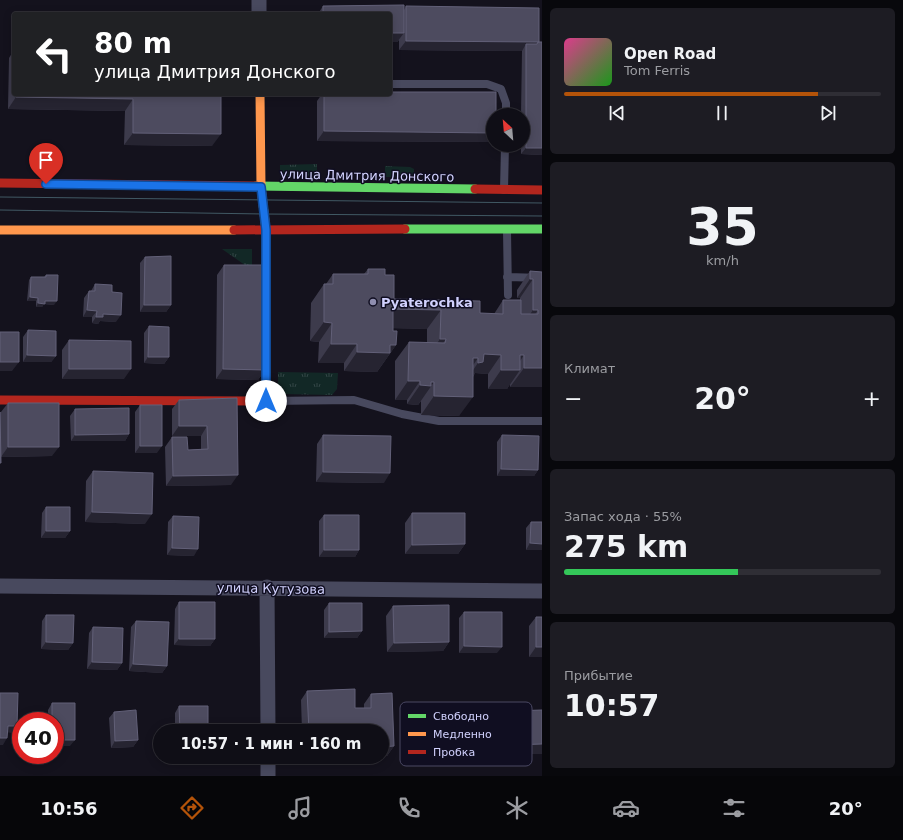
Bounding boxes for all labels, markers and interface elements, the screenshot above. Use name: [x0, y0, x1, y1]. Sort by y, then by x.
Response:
text: 80 m: [94, 27, 172, 60]
icon: left: [28, 28, 80, 80]
text: Open Road: [624, 45, 716, 63]
text: улица Дмитрия Донского: [94, 61, 335, 82]
text: Tom Ferris: [624, 63, 690, 78]
icon: previous: [606, 102, 628, 124]
icon: pause: [711, 102, 733, 124]
icon: next: [817, 102, 839, 124]
north arrow: [486, 108, 530, 152]
map controls: [486, 108, 530, 152]
pin: [29, 143, 63, 184]
icon: arrive: [35, 149, 57, 171]
street label: улица Дмитрия Донского: [280, 166, 454, 185]
text: 35: [686, 197, 759, 257]
text: km/h: [706, 253, 739, 268]
place label: Pyaterochka: [381, 295, 473, 310]
marker: Pyaterochka: [368, 297, 378, 307]
text: Климат: [564, 361, 615, 376]
position arrow: [245, 380, 287, 422]
text: 20°: [694, 381, 751, 416]
text: −: [564, 386, 582, 411]
text: +: [863, 386, 881, 411]
text: Запас хода · 55%: [564, 509, 682, 524]
text: 275 km: [564, 529, 688, 564]
street label: улица Кутузова: [217, 580, 325, 597]
text: Прибытие: [564, 668, 633, 683]
text: 10:57: [564, 688, 660, 723]
legend: [400, 702, 532, 766]
text: Свободно: [433, 710, 489, 723]
speed limit sign: 40: [12, 712, 64, 764]
text: Медленно: [433, 728, 492, 741]
text: 10:57 · 1 мин · 160 m: [181, 735, 362, 753]
text: Пробка: [433, 746, 475, 759]
icon: directions: [178, 794, 206, 822]
icon: music: [286, 794, 314, 822]
icon: phone: [395, 794, 423, 822]
icon: climate: [503, 794, 531, 822]
icon: car: [612, 794, 640, 822]
icon: filters: [720, 794, 748, 822]
text: 10:56: [40, 798, 98, 819]
text: 20°: [829, 798, 863, 819]

